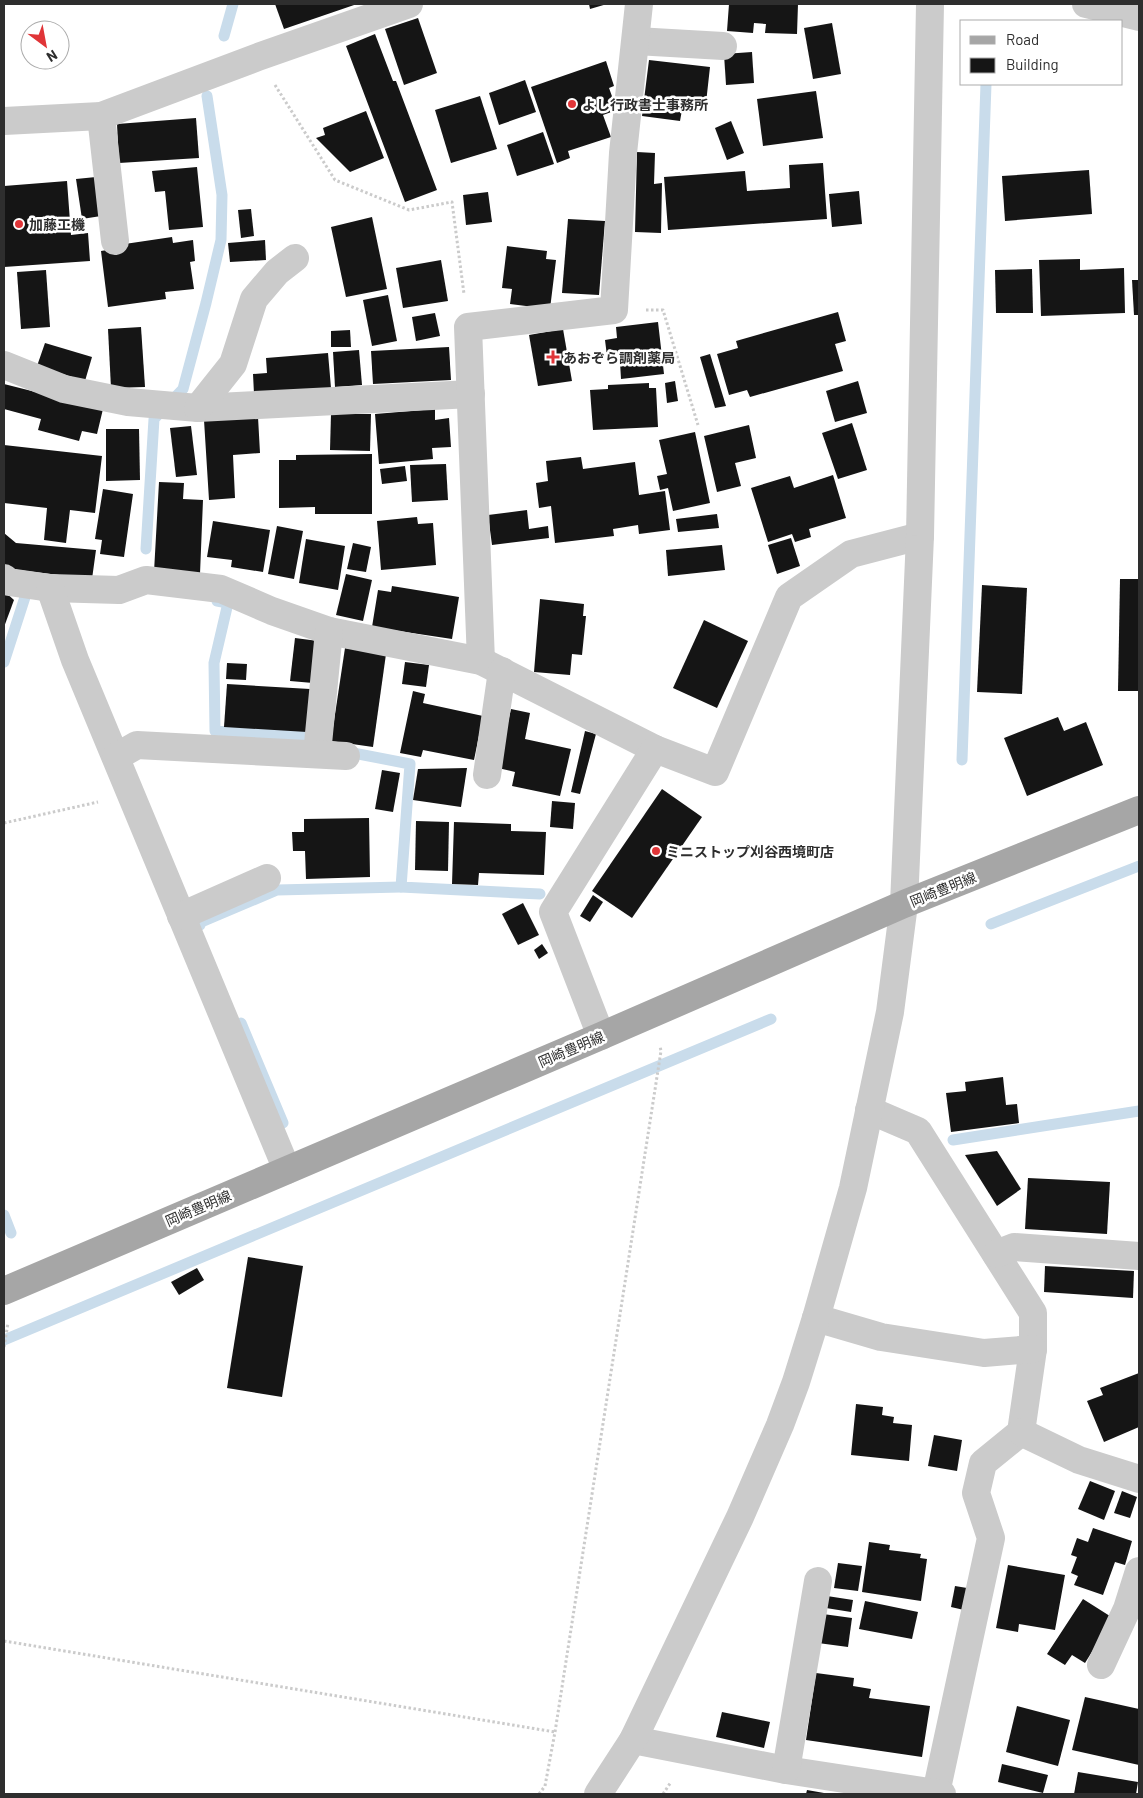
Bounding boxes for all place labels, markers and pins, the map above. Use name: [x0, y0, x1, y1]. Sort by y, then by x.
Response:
place label: よし行政書士事務所: [582, 96, 708, 113]
marker: よし行政書士事務所: [566, 98, 578, 110]
place label: 加藤工機: [29, 216, 85, 233]
marker: 加藤工機: [13, 218, 25, 230]
place label: あおぞら調剤薬局: [563, 349, 675, 366]
marker: あおぞら調剤薬局: [547, 351, 559, 363]
place label: ミニストップ刈谷西境町店: [666, 843, 834, 860]
marker: ミニストップ刈谷西境町店: [650, 845, 662, 857]

